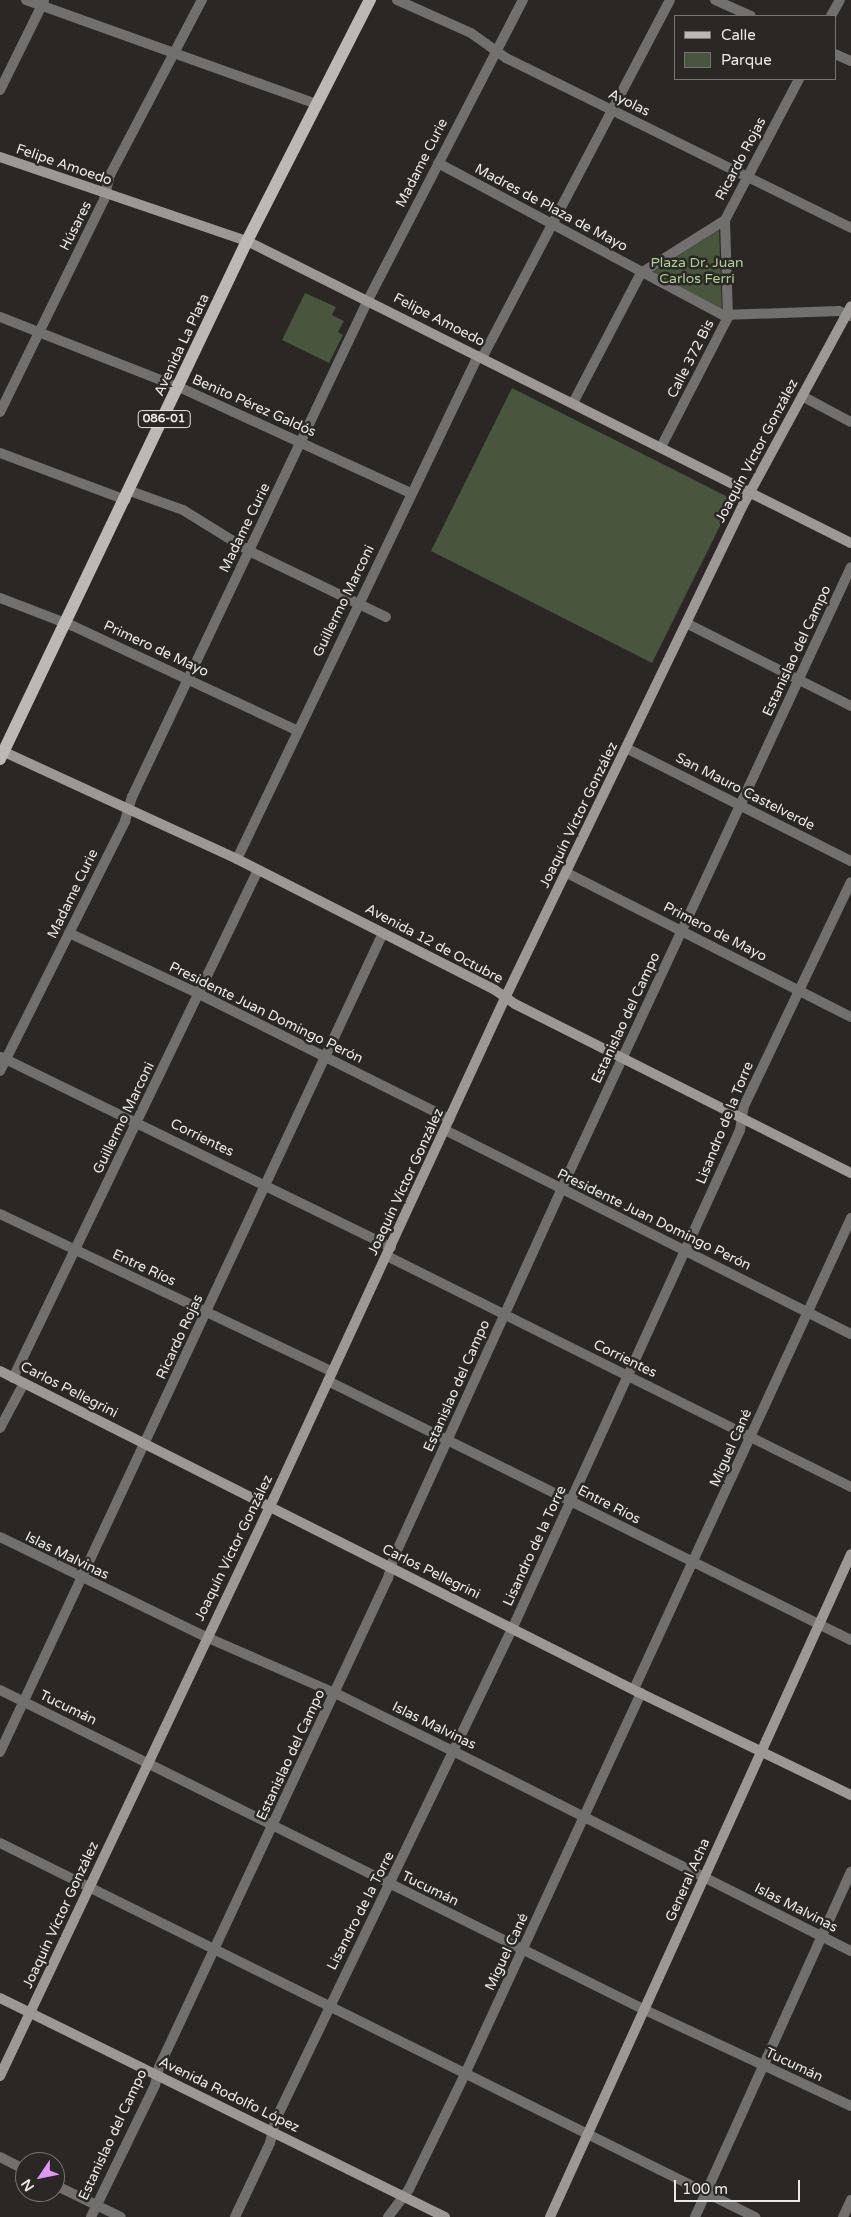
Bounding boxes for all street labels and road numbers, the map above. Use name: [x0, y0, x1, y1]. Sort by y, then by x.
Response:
street label: Ayolas: [606, 86, 652, 120]
street label: Ricardo Rojas: [712, 115, 770, 203]
street label: Madame Curie: [392, 116, 452, 210]
street label: Felipe Amoedo: [14, 141, 114, 189]
street label: Madres de Plaza de Mayo: [472, 160, 630, 256]
street label: Húsares: [56, 198, 96, 254]
street label: Felipe Amoedo: [391, 290, 487, 350]
street label: Avenida La Plata: [151, 291, 213, 399]
street label: Calle 372 Bis: [664, 317, 718, 401]
street label: Benito Pérez Galdós: [189, 371, 319, 441]
street label: Joaquín Víctor González: [712, 376, 802, 526]
road number: 086-01: [136, 409, 192, 428]
street label: Madame Curie: [216, 481, 274, 575]
street label: Guillermo Marconi: [310, 542, 378, 660]
street label: Estanislao del Campo: [759, 583, 835, 719]
street label: Primero de Mayo: [101, 617, 211, 681]
street label: Joaquín Víctor González: [536, 739, 622, 891]
street label: San Mauro Castelverde: [673, 750, 817, 834]
street label: Madame Curie: [44, 847, 102, 941]
street label: Primero de Mayo: [660, 899, 770, 965]
street label: Avenida 12 de Octubre: [362, 901, 506, 987]
street label: Estanislao del Campo: [588, 950, 664, 1086]
street label: Presidente Juan Domingo Perón: [166, 959, 366, 1067]
street label: Guillermo Marconi: [90, 1059, 158, 1177]
street label: Lisandro de la Torre: [693, 1059, 757, 1187]
street label: Joaquín Víctor González: [365, 1106, 447, 1258]
street label: Corrientes: [168, 1115, 236, 1161]
street label: Presidente Juan Domingo Perón: [554, 1166, 754, 1274]
street label: Entre Ríos: [110, 1246, 178, 1290]
street label: Ricardo Rojas: [153, 1292, 207, 1382]
street label: Estanislao del Campo: [420, 1317, 494, 1455]
street label: Corrientes: [591, 1336, 659, 1382]
street label: Carlos Pellegrini: [17, 1358, 121, 1422]
street label: Miguel Cané: [706, 1407, 756, 1489]
street label: Joaquín Víctor González: [191, 1472, 277, 1624]
street label: Entre Ríos: [575, 1482, 643, 1528]
street label: Lisandro de la Torre: [500, 1483, 570, 1609]
street label: Islas Malvinas: [22, 1528, 112, 1584]
street label: Carlos Pellegrini: [379, 1541, 483, 1603]
street label: Tucumán: [37, 1687, 99, 1729]
street label: Estanislao del Campo: [253, 1687, 329, 1823]
street label: Islas Malvinas: [389, 1698, 479, 1754]
street label: General Acha: [662, 1836, 714, 1924]
street label: Joaquín Víctor González: [20, 1839, 102, 1991]
street label: Lisandro de la Torre: [324, 1849, 398, 1973]
street label: Tucumán: [399, 1868, 461, 1910]
street label: Islas Malvinas: [752, 1880, 840, 1936]
street label: Miguel Cané: [482, 1911, 532, 1993]
street label: Tucumán: [763, 2044, 825, 2086]
street label: Avenida Rodolfo López: [156, 2054, 302, 2136]
street label: Estanislao del Campo: [75, 2067, 151, 2203]

